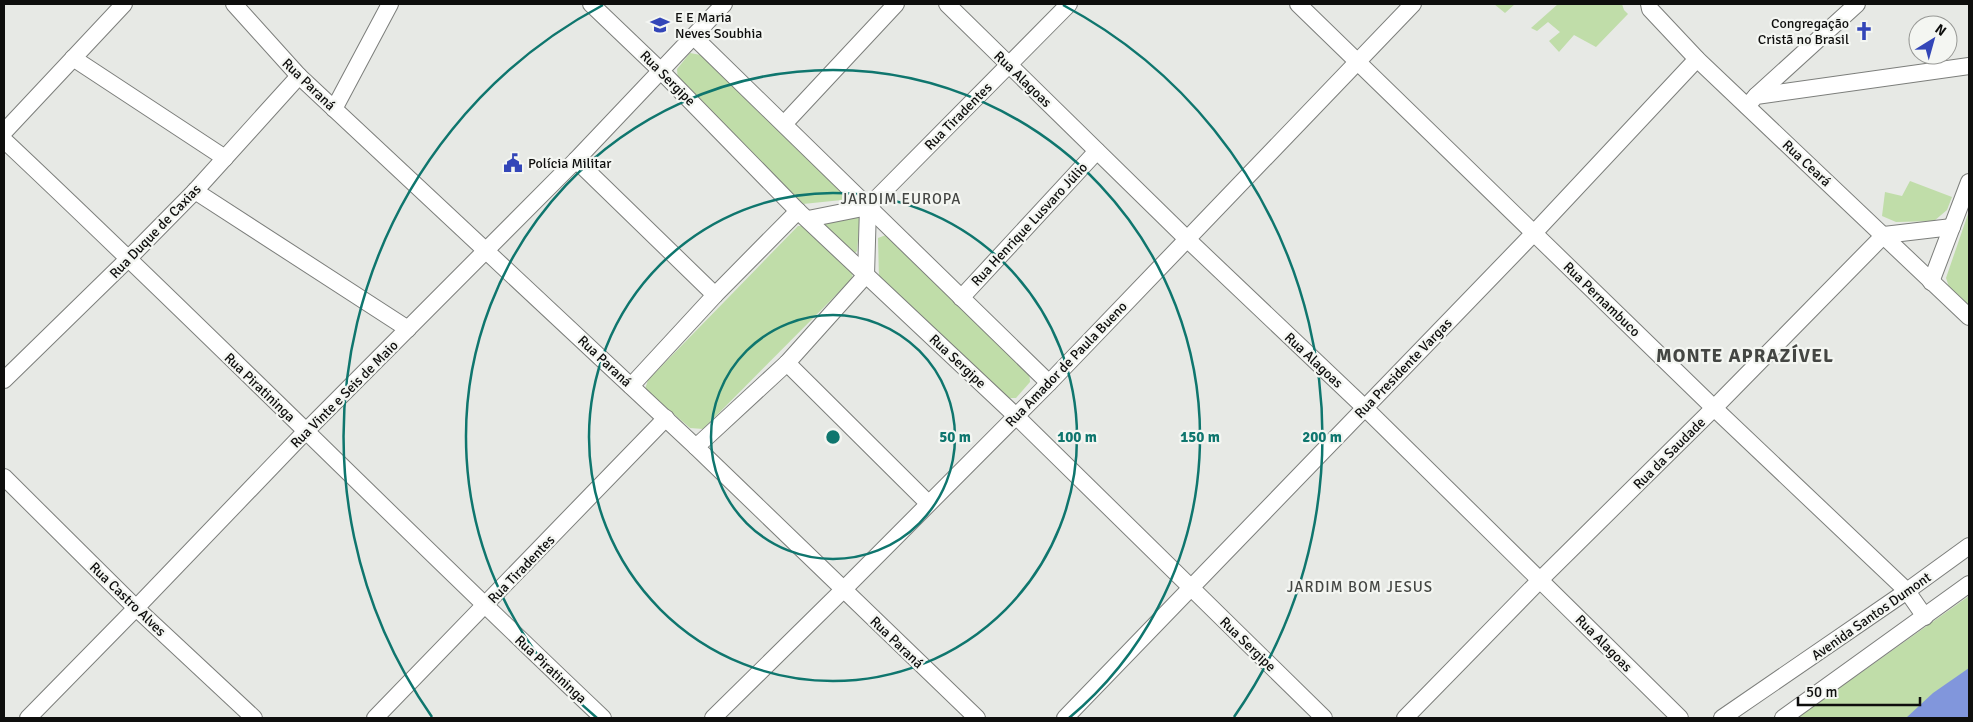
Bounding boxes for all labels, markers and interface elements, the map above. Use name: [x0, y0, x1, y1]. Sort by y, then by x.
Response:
place label: E E Maria Neves Soubhia: [675, 9, 762, 42]
school or university icon: E E Maria Neves Soubhia: [649, 14, 671, 36]
place label: Congregação Cristã no Brasil: [1758, 15, 1849, 48]
north arrow: [1908, 15, 1958, 65]
church icon: Congregação Cristã no Brasil: [1853, 20, 1875, 42]
text: N: [1932, 20, 1950, 40]
street label: Rua Sergipe: [636, 47, 699, 110]
street label: Rua Alagoas: [990, 48, 1055, 111]
street label: Rua Paraná: [278, 55, 339, 114]
street label: Rua Tiradentes: [921, 79, 996, 154]
street label: Rua Ceará: [1779, 137, 1835, 190]
public building icon: Polícia Militar: [502, 152, 524, 174]
place label: Polícia Militar: [528, 155, 612, 172]
street label: Rua Henrique Lusvaro Júlio: [968, 159, 1091, 290]
street label: Rua Duque de Caxias: [106, 181, 205, 282]
district label: JARDIM EUROPA: [840, 190, 962, 208]
street label: Rua Pernambuco: [1560, 258, 1644, 340]
street label: Rua Amador de Paula Bueno: [1002, 298, 1131, 431]
street label: Rua Presidente Vargas: [1351, 315, 1456, 422]
street label: Rua Alagoas: [1281, 329, 1346, 392]
street label: Rua Sergipe: [926, 331, 990, 392]
street label: Rua Paraná: [574, 332, 635, 391]
street label: Rua Vinte e Seis de Maio: [287, 337, 402, 452]
district label: MONTE APRAZÍVEL: [1656, 344, 1834, 368]
street label: Rua Piratininga: [221, 349, 299, 425]
street label: Rua da Saudade: [1630, 414, 1709, 493]
centre of rings: [824, 428, 842, 446]
text: 50 m: [939, 428, 971, 446]
text: 100 m: [1057, 428, 1097, 446]
text: 150 m: [1180, 428, 1220, 446]
text: 200 m: [1302, 428, 1342, 446]
street label: Rua Tiradentes: [484, 532, 558, 607]
street label: Rua Castro Alves: [86, 559, 169, 640]
street label: Avenida Santos Dumont: [1808, 569, 1934, 664]
district label: JARDIM BOM JESUS: [1287, 578, 1433, 596]
street label: Rua Alagoas: [1572, 611, 1636, 675]
street label: Rua Paraná: [866, 613, 927, 672]
street label: Rua Sergipe: [1216, 613, 1279, 675]
street label: Rua Piratininga: [511, 632, 590, 707]
scale bar: [1798, 674, 1920, 706]
text: 50 m: [1806, 683, 1837, 701]

